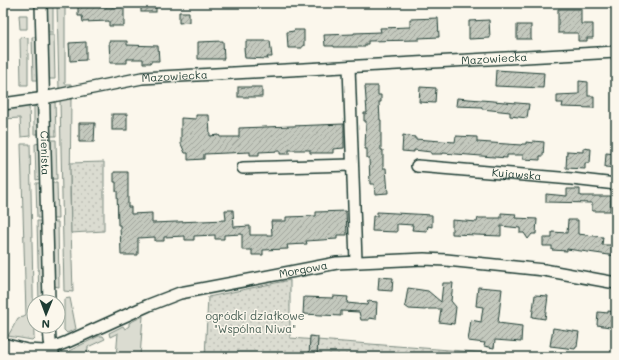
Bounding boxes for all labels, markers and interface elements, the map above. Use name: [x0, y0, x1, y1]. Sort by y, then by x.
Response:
street label: Mazowiecka: [461, 49, 528, 67]
street label: Mazowiecka: [141, 66, 208, 85]
street label: Cienista: [37, 130, 54, 176]
street label: Kujawska: [491, 164, 542, 183]
street label: Morgowa: [277, 257, 329, 281]
north arrow: [26, 294, 66, 334]
park label: ogródki działkowe "Wspólna Niwa": [205, 308, 305, 336]
text: N: [42, 317, 50, 332]

